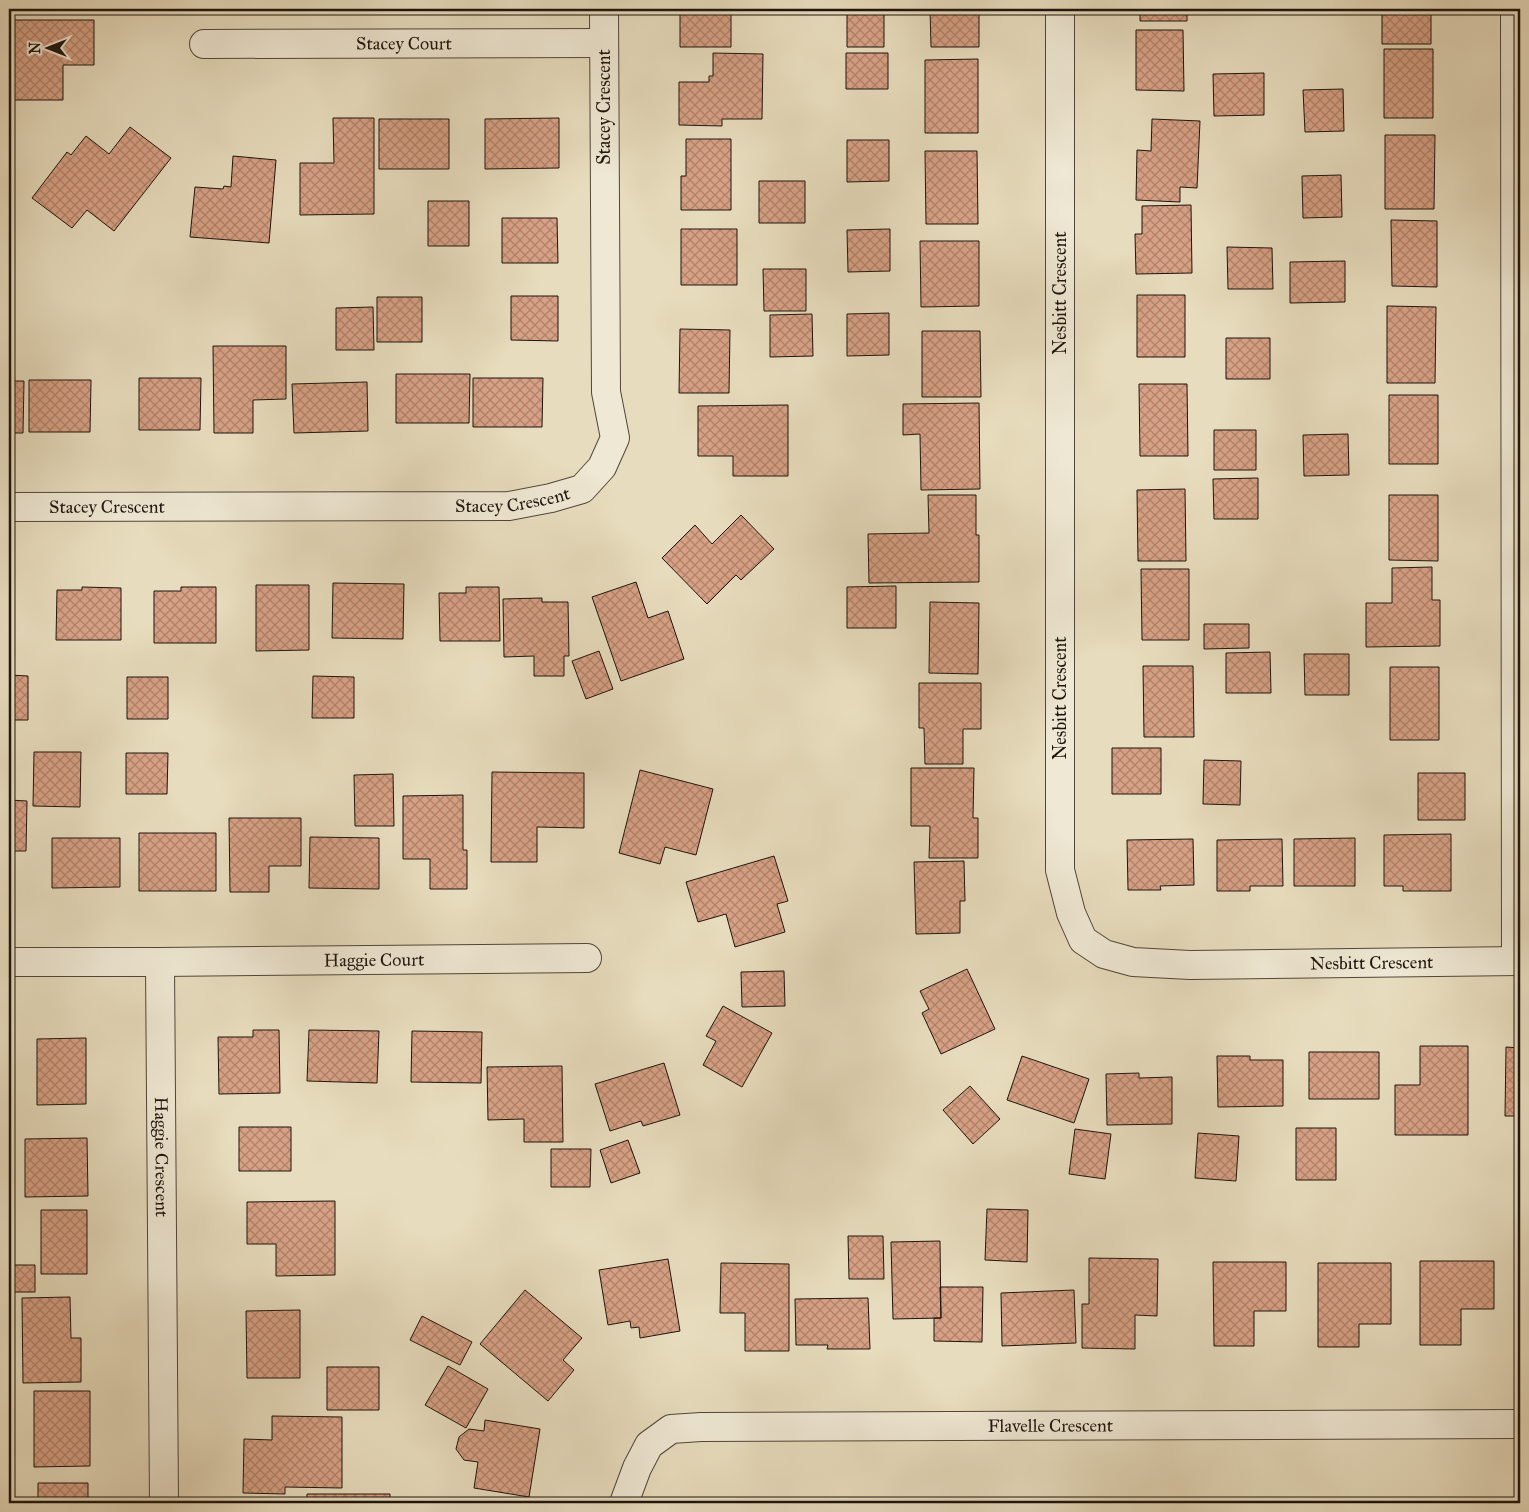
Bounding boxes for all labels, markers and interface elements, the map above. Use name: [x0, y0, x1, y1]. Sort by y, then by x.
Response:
north arrow: [22, 22, 72, 72]
street label: Stacey Court: [356, 32, 453, 55]
text: N: [27, 42, 44, 54]
street label: Stacey Crescent: [593, 49, 615, 165]
street label: Nesbitt Crescent: [1049, 231, 1071, 355]
street label: Stacey Crescent: [455, 482, 573, 517]
street label: Stacey Crescent: [49, 496, 166, 518]
street label: Nesbitt Crescent: [1049, 636, 1071, 760]
street label: Haggie Court: [324, 949, 425, 972]
street label: Nesbitt Crescent: [1310, 951, 1434, 975]
street label: Haggie Crescent: [149, 1097, 173, 1218]
street label: Flavelle Crescent: [988, 1414, 1114, 1437]

